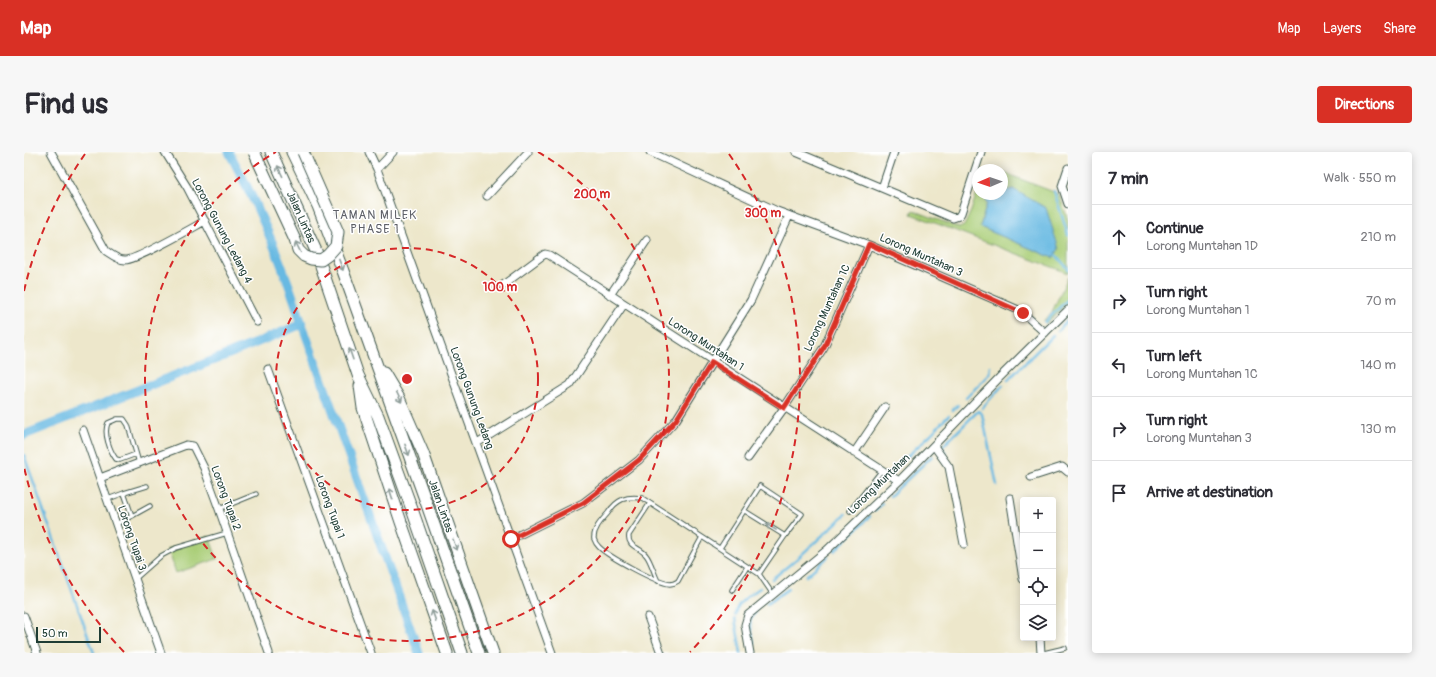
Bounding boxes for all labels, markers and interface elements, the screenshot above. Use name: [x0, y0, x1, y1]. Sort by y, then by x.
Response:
text: Map: [20, 16, 51, 40]
text: Map: [1278, 20, 1301, 37]
text: Layers: [1323, 20, 1361, 37]
text: Share: [1383, 20, 1416, 37]
button: Directions: [1317, 86, 1412, 123]
text: Find us: [24, 87, 108, 122]
north arrow: [972, 164, 1008, 200]
one-way arrow: [276, 166, 283, 178]
text: 7 min: [1108, 168, 1148, 189]
text: Walk · 550 m: [1323, 170, 1396, 186]
street label: Lorong Gunung Ledang 4: [189, 176, 255, 286]
text: 200 m: [574, 187, 611, 202]
street label: Jalan Lintas: [284, 189, 318, 245]
text: 300 m: [745, 206, 782, 221]
district label: TAMAN MILEK PHASE 1: [333, 208, 417, 237]
text: Continue: [1146, 219, 1204, 238]
icon: ahead: [1108, 226, 1130, 248]
text: 210 m: [1360, 229, 1396, 245]
street label: Lorong Muntahan 3: [877, 231, 965, 279]
text: Lorong Muntahan 1D: [1146, 238, 1258, 254]
one-way arrow: [294, 241, 301, 253]
one-way arrow: [337, 258, 345, 270]
street label: Lorong Muntahan 1C: [801, 262, 853, 354]
text: 100 m: [483, 280, 518, 295]
text: Turn right: [1146, 283, 1207, 302]
icon: right: [1108, 290, 1130, 312]
text: 70 m: [1366, 293, 1396, 309]
text: Lorong Muntahan 1: [1146, 302, 1250, 318]
route end: [1014, 304, 1032, 322]
street label: Lorong Muntahan 1: [666, 315, 746, 373]
street label: Lorong Gunung Ledang: [447, 345, 497, 451]
text: Turn left: [1146, 347, 1202, 366]
one-way arrow: [347, 348, 354, 361]
icon: left: [1108, 354, 1130, 376]
text: 140 m: [1360, 357, 1396, 373]
text: Lorong Muntahan 1C: [1146, 366, 1258, 382]
centre of rings: [400, 372, 414, 386]
one-way arrow: [396, 391, 403, 403]
text: Turn right: [1146, 411, 1207, 430]
icon: right: [1108, 418, 1130, 440]
text: 130 m: [1360, 421, 1396, 437]
text: Lorong Muntahan 3: [1146, 430, 1252, 446]
one-way arrow: [404, 444, 412, 456]
street label: Lorong Muntahan: [845, 451, 913, 517]
street label: Lorong Tupai 2: [208, 464, 244, 532]
street label: Lorong Tupai 1: [313, 474, 347, 540]
street label: Jalan Lintas: [426, 478, 456, 534]
icon: arrive: [1108, 482, 1130, 504]
text: Arrive at destination: [1146, 483, 1273, 502]
one-way arrow: [387, 487, 394, 500]
map controls: [1020, 497, 1056, 641]
button: +: [1020, 497, 1056, 533]
street label: Lorong Tupai 3: [115, 504, 149, 572]
one-way arrow: [766, 523, 777, 531]
route start: [502, 530, 520, 548]
button: −: [1020, 533, 1056, 569]
one-way arrow: [452, 538, 459, 551]
button: locate: [1020, 569, 1056, 605]
button: layers: [1020, 605, 1056, 641]
one-way arrow: [430, 611, 438, 623]
scale bar: [36, 625, 101, 644]
text: 50 m: [42, 627, 68, 640]

